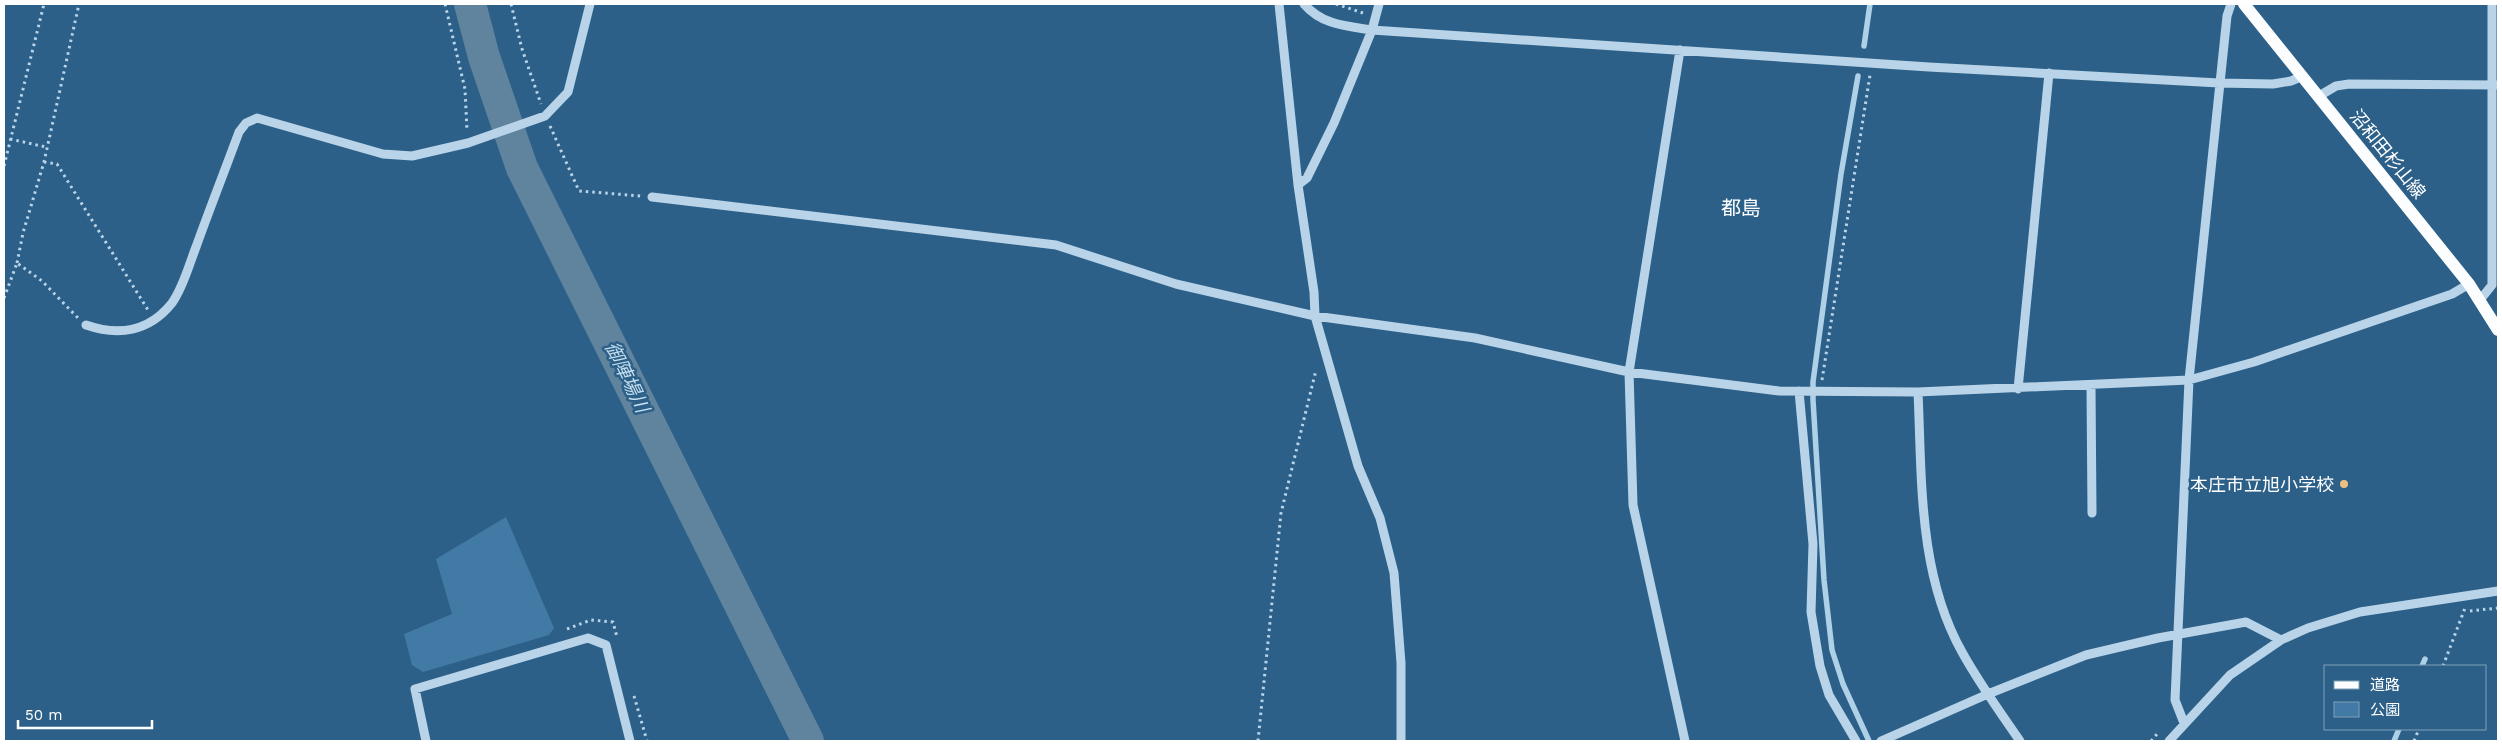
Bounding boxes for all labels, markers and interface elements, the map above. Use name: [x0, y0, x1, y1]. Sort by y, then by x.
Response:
street label: 沼和田杉山線: [2346, 105, 2430, 203]
district label: 都島: [1721, 196, 1761, 220]
water label: 御陣場川: [600, 338, 655, 418]
place label: 本庄市立旭小学校: [2190, 474, 2334, 495]
marker: 本庄市立旭小学校: [2338, 478, 2350, 490]
legend: [2324, 665, 2487, 730]
text: 道路: [2370, 676, 2400, 694]
scale bar: [18, 698, 151, 730]
text: 公園: [2370, 701, 2400, 719]
text: 50 m: [25, 706, 62, 724]

